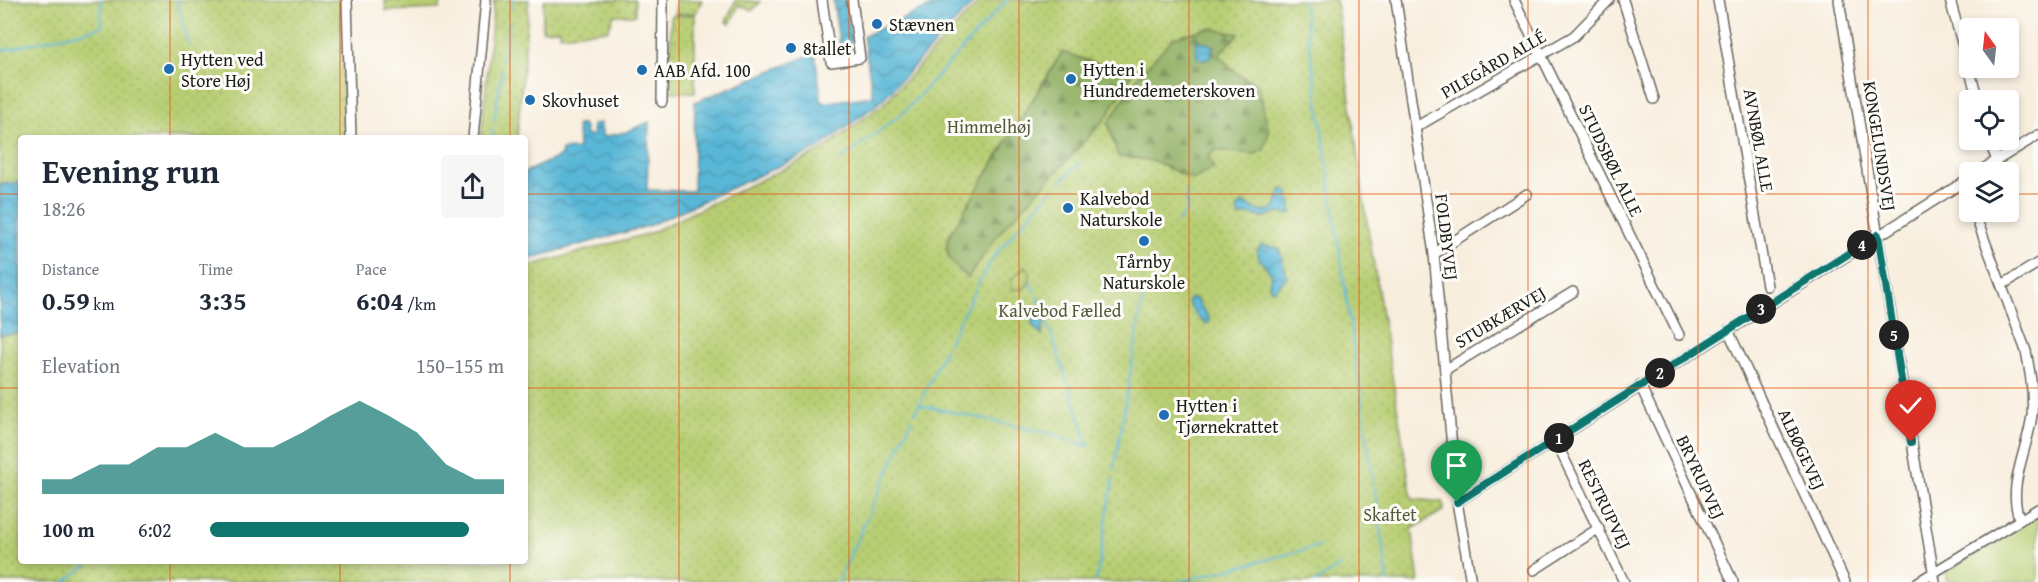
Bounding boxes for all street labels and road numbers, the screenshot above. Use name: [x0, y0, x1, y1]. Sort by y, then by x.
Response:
street label: PILEGÅRD ALLÉ: [1435, 23, 1551, 105]
street label: KONGELUNDSVEJ: [1856, 79, 1904, 213]
street label: AVNBØL ALLE: [1737, 86, 1781, 194]
street label: STUDSBØL ALLE: [1572, 99, 1650, 221]
street label: FOLDBYVEJ: [1428, 192, 1466, 282]
street label: STUBKÆRVEJ: [1449, 279, 1551, 355]
street label: ALBØGEVEJ: [1771, 404, 1833, 494]
street label: BRYRUPVEJ: [1670, 431, 1732, 524]
street label: RESTRUPVEJ: [1572, 455, 1638, 554]

